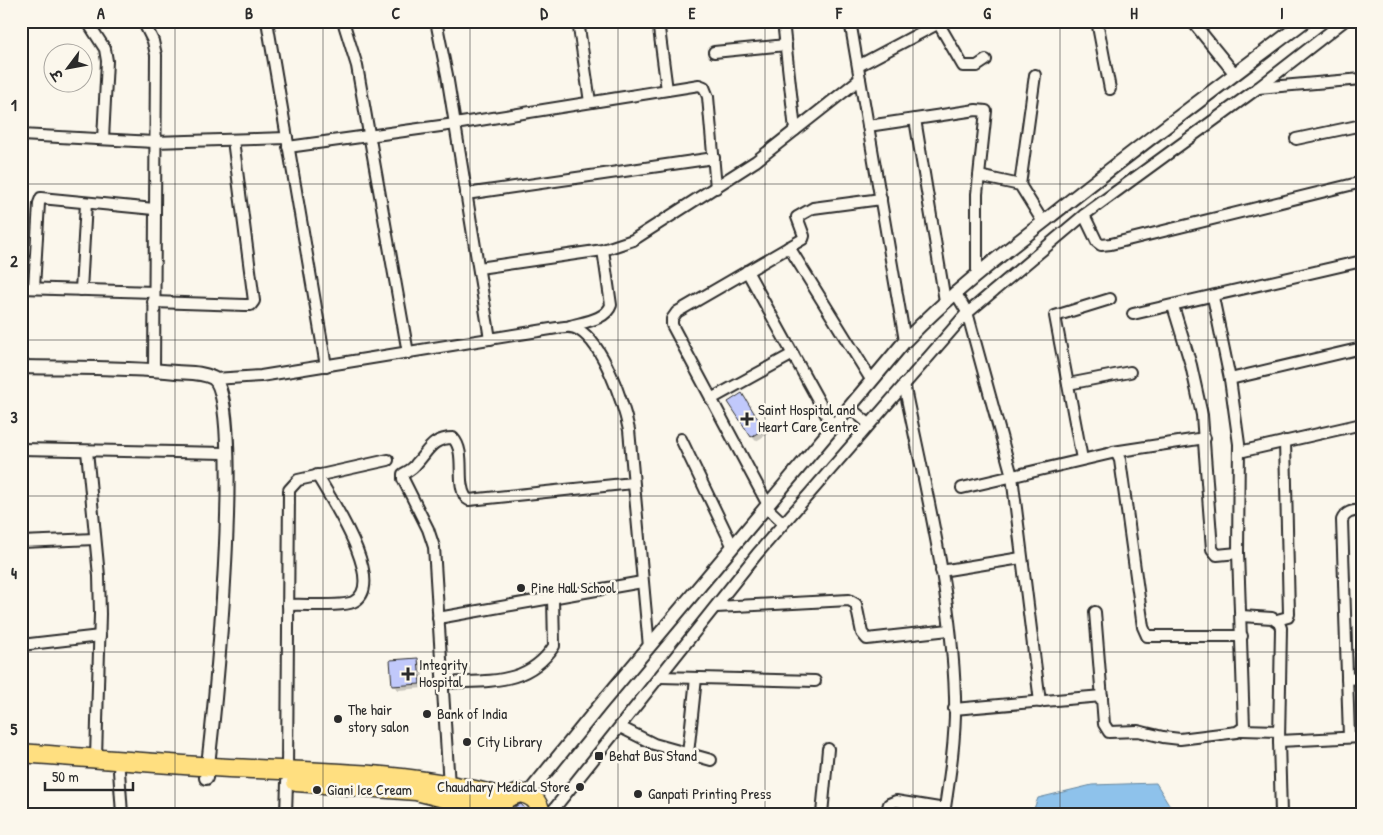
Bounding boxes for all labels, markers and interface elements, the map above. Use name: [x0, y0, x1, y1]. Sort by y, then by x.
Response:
text: A: [97, 2, 105, 24]
text: B: [245, 2, 253, 24]
text: C: [392, 2, 401, 24]
text: D: [540, 2, 548, 24]
text: E: [688, 2, 696, 24]
text: F: [835, 2, 843, 24]
text: G: [983, 2, 991, 24]
text: H: [1130, 2, 1138, 24]
text: I: [1280, 2, 1284, 24]
north arrow: [42, 42, 92, 92]
text: उ: [45, 65, 68, 86]
text: 1: [11, 94, 17, 116]
text: 2: [10, 250, 18, 272]
place label: Saint Hospital and Heart Care Centre: [758, 399, 858, 437]
text: 3: [10, 406, 18, 428]
marker: Saint Hospital and Heart Care Centre: [740, 412, 754, 426]
text: 4: [11, 562, 17, 584]
place label: Pine Hall School: [531, 577, 616, 598]
marker: Pine Hall School: [515, 582, 527, 594]
place label: Integrity Hospital: [419, 654, 468, 692]
marker: Integrity Hospital: [401, 667, 415, 681]
place label: The hair story salon: [348, 699, 409, 737]
place label: Bank of India: [437, 703, 507, 724]
marker: Bank of India: [421, 708, 433, 720]
marker: The hair story salon: [332, 713, 344, 725]
text: 5: [11, 718, 18, 740]
place label: City Library: [477, 731, 542, 752]
marker: City Library: [461, 736, 473, 748]
place label: Behat Bus Stand: [609, 745, 697, 766]
marker: Behat Bus Stand: [593, 750, 605, 762]
scale bar: [45, 760, 132, 792]
text: 50 m: [52, 766, 79, 787]
place label: Chaudhary Medical Store: [437, 776, 570, 797]
place label: Giani Ice Cream: [327, 779, 412, 800]
marker: Chaudhary Medical Store: [574, 781, 586, 793]
place label: Ganpati Printing Press: [648, 783, 771, 804]
marker: Giani Ice Cream: [311, 784, 323, 796]
marker: Ganpati Printing Press: [632, 788, 644, 800]

